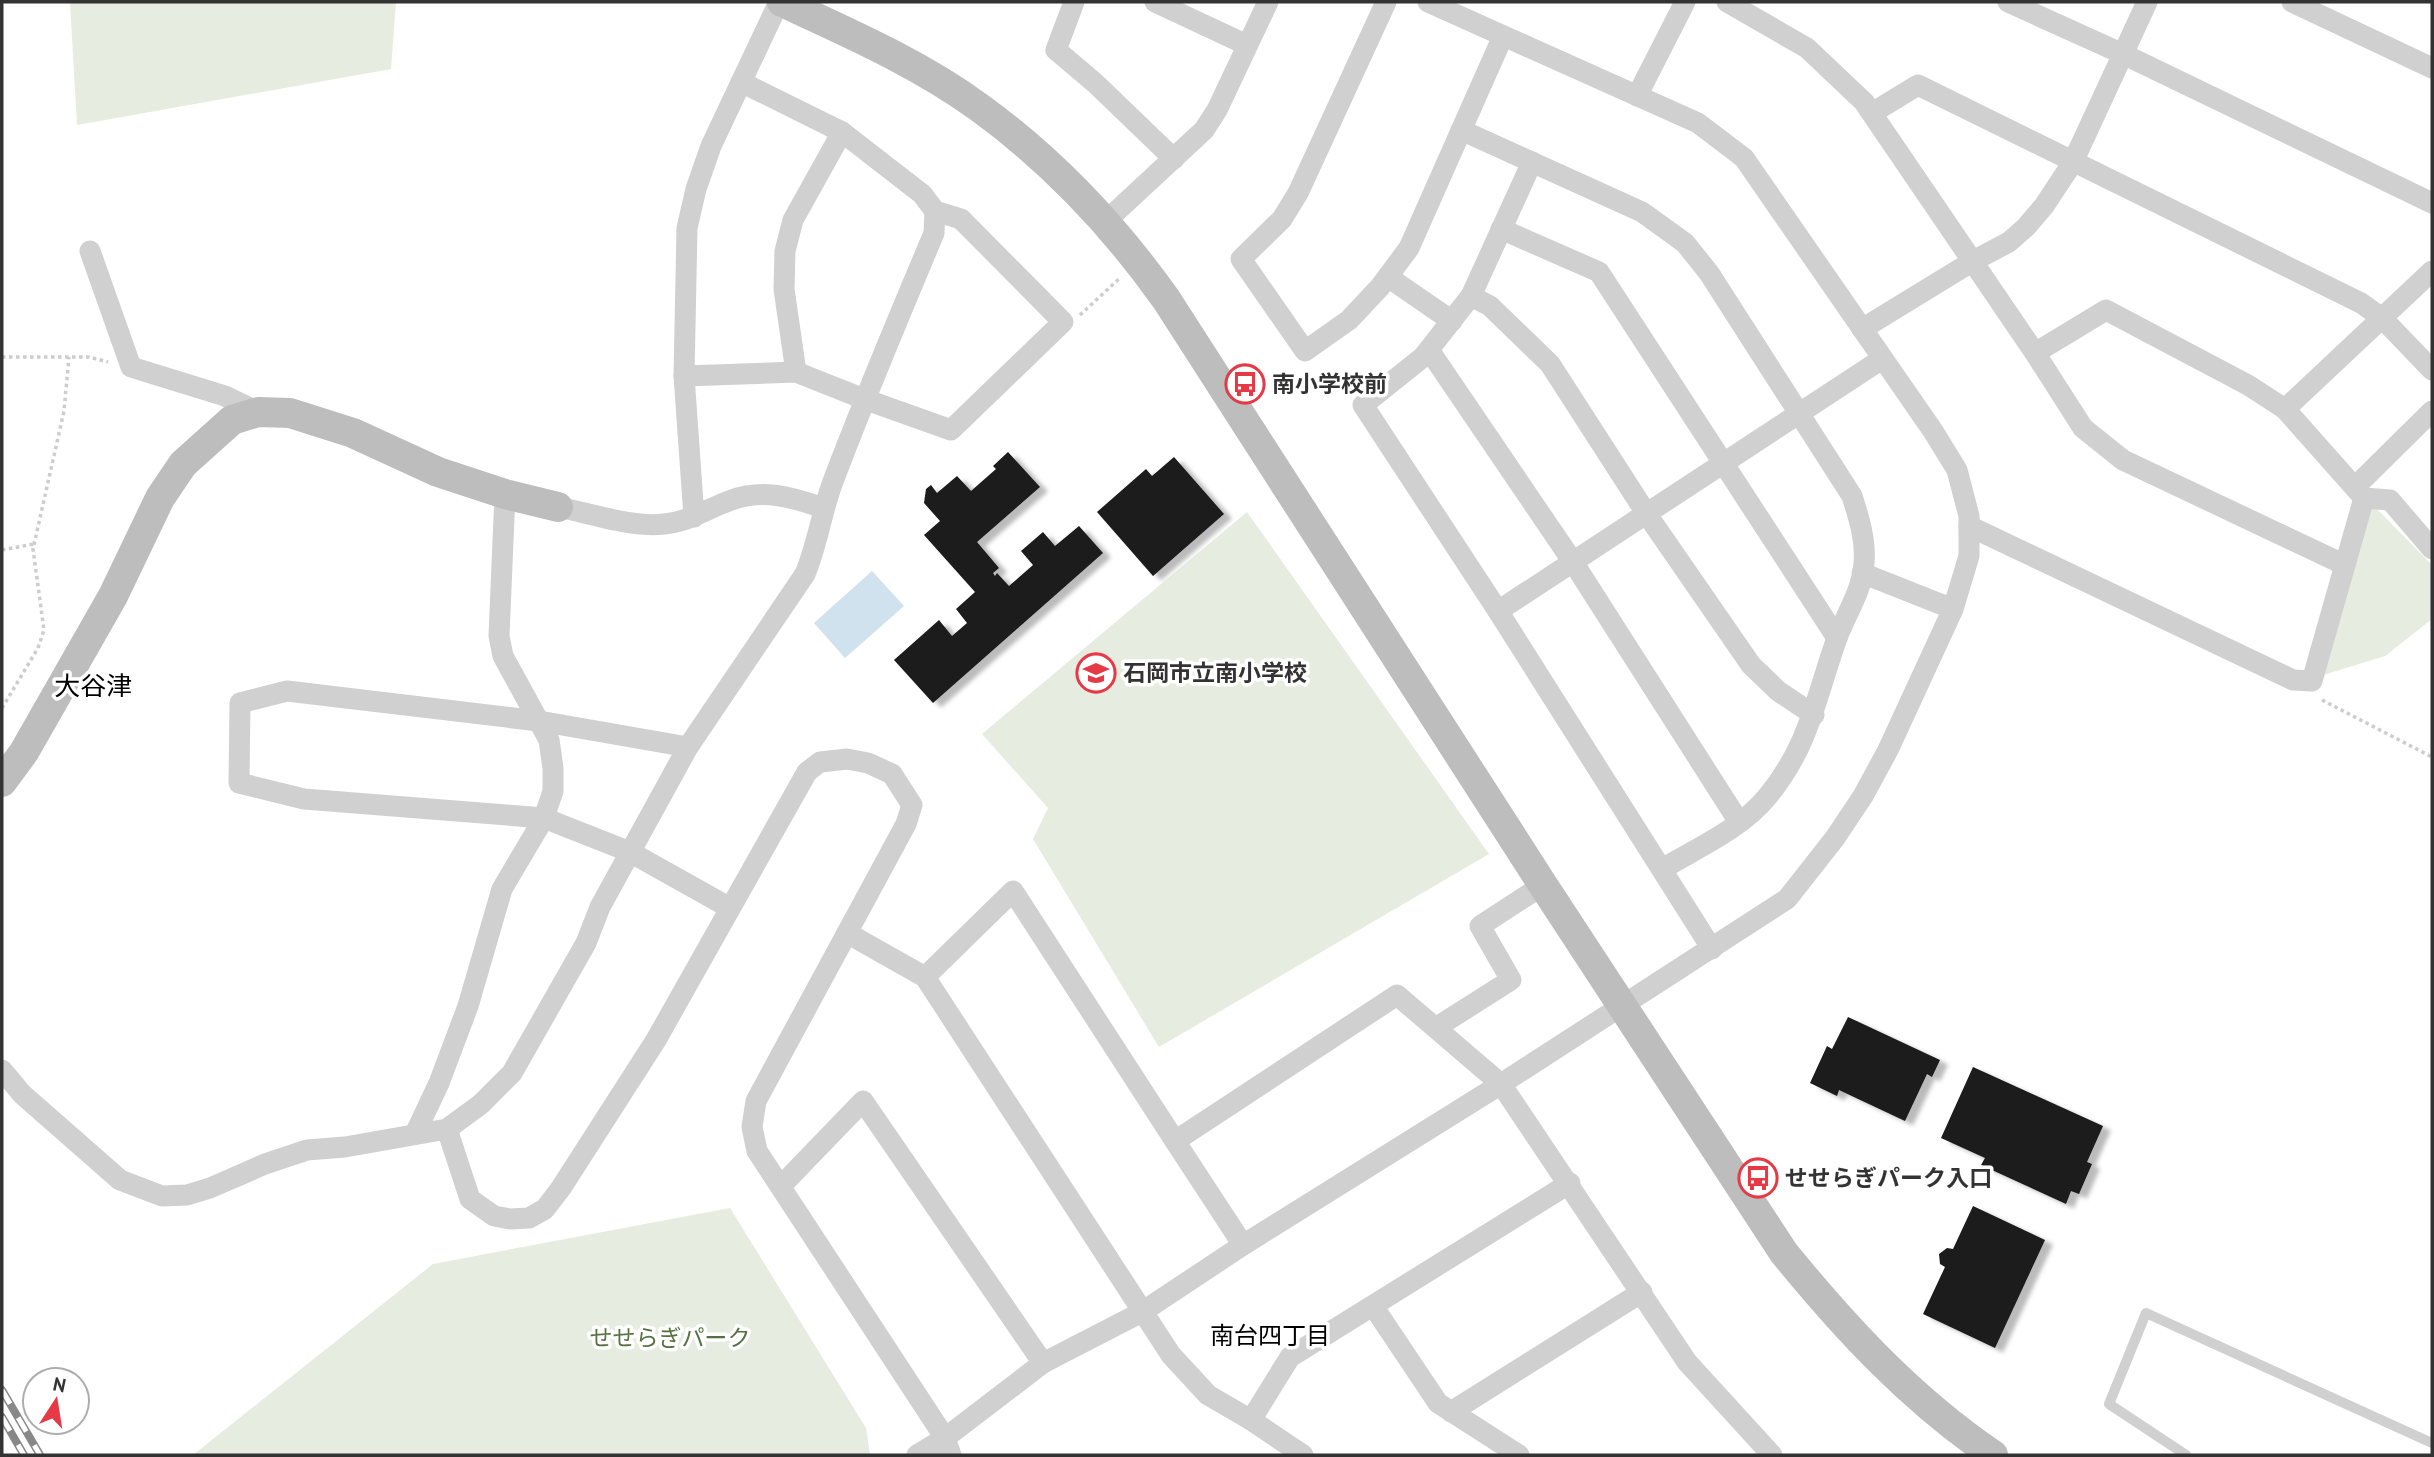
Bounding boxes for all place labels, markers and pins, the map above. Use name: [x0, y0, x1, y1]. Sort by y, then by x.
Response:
bus stop icon: 南小学校前: [1224, 363, 1266, 405]
place label: 南小学校前: [1272, 369, 1387, 398]
school or university icon: 石岡市立南小学校: [1075, 652, 1117, 694]
place label: 石岡市立南小学校: [1123, 658, 1307, 687]
bus stop icon: せせらぎパーク入口: [1737, 1157, 1779, 1199]
place label: せせらぎパーク入口: [1785, 1163, 1992, 1192]

